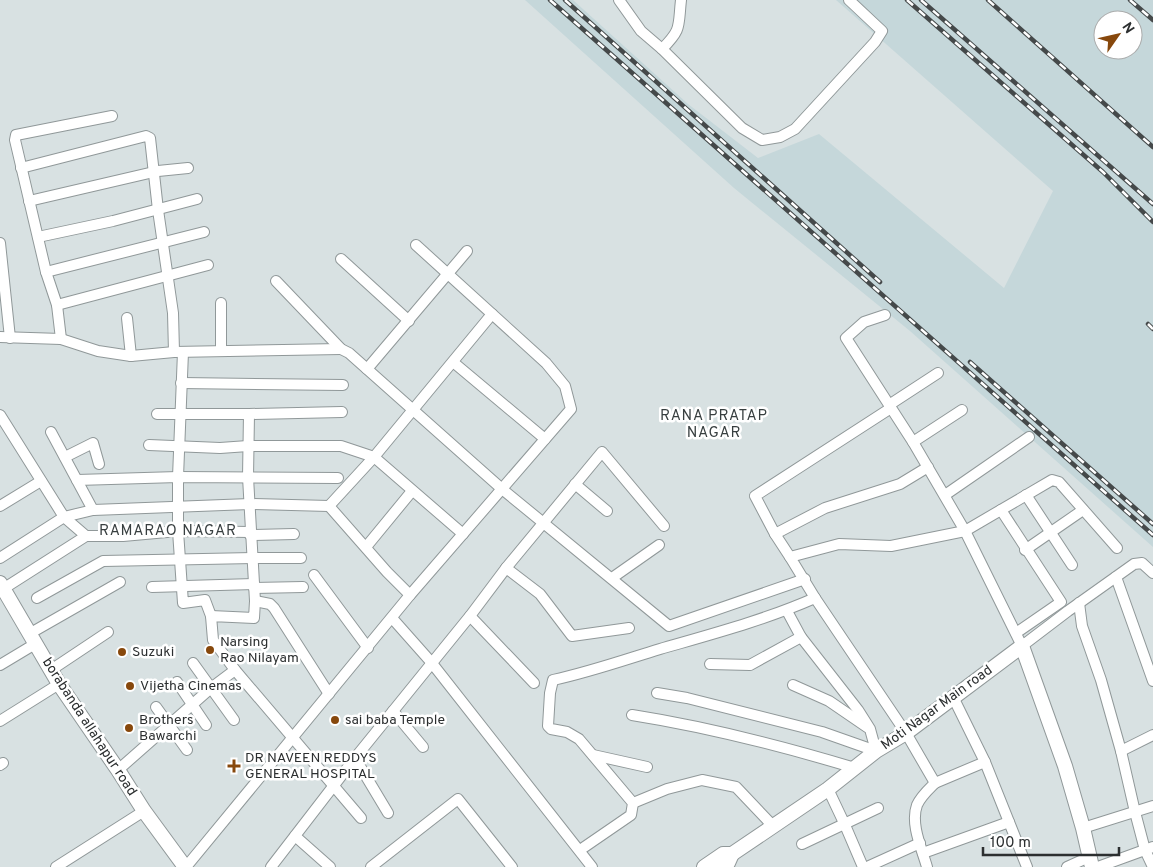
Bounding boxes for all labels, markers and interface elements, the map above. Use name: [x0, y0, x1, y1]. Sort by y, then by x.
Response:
north arrow: [1093, 10, 1143, 60]
text: N: [1118, 20, 1137, 37]
district label: RANA PRATAP NAGAR: [660, 407, 768, 443]
district label: RAMARAO NAGAR: [99, 522, 237, 541]
place label: Narsing Rao Nilayam: [220, 634, 299, 667]
place label: Suzuki: [132, 644, 174, 661]
marker: Narsing Rao Nilayam: [204, 644, 216, 656]
marker: Suzuki: [116, 646, 128, 658]
street label: borabanda allahapur road: [38, 655, 140, 799]
street label: Moti Nagar Main road: [878, 662, 996, 754]
place label: Vijetha Cinemas: [140, 678, 242, 695]
marker: Vijetha Cinemas: [124, 680, 136, 692]
place label: Brothers Bawarchi: [139, 712, 196, 745]
place label: sai baba Temple: [345, 712, 445, 729]
marker: sai baba Temple: [329, 714, 341, 726]
marker: Brothers Bawarchi: [123, 722, 135, 734]
place label: DR NAVEEN REDDYS GENERAL HOSPITAL: [245, 750, 377, 783]
marker: DR NAVEEN REDDYS GENERAL HOSPITAL: [227, 759, 241, 773]
scale bar: [983, 824, 1119, 856]
text: 100 m: [990, 834, 1031, 853]

